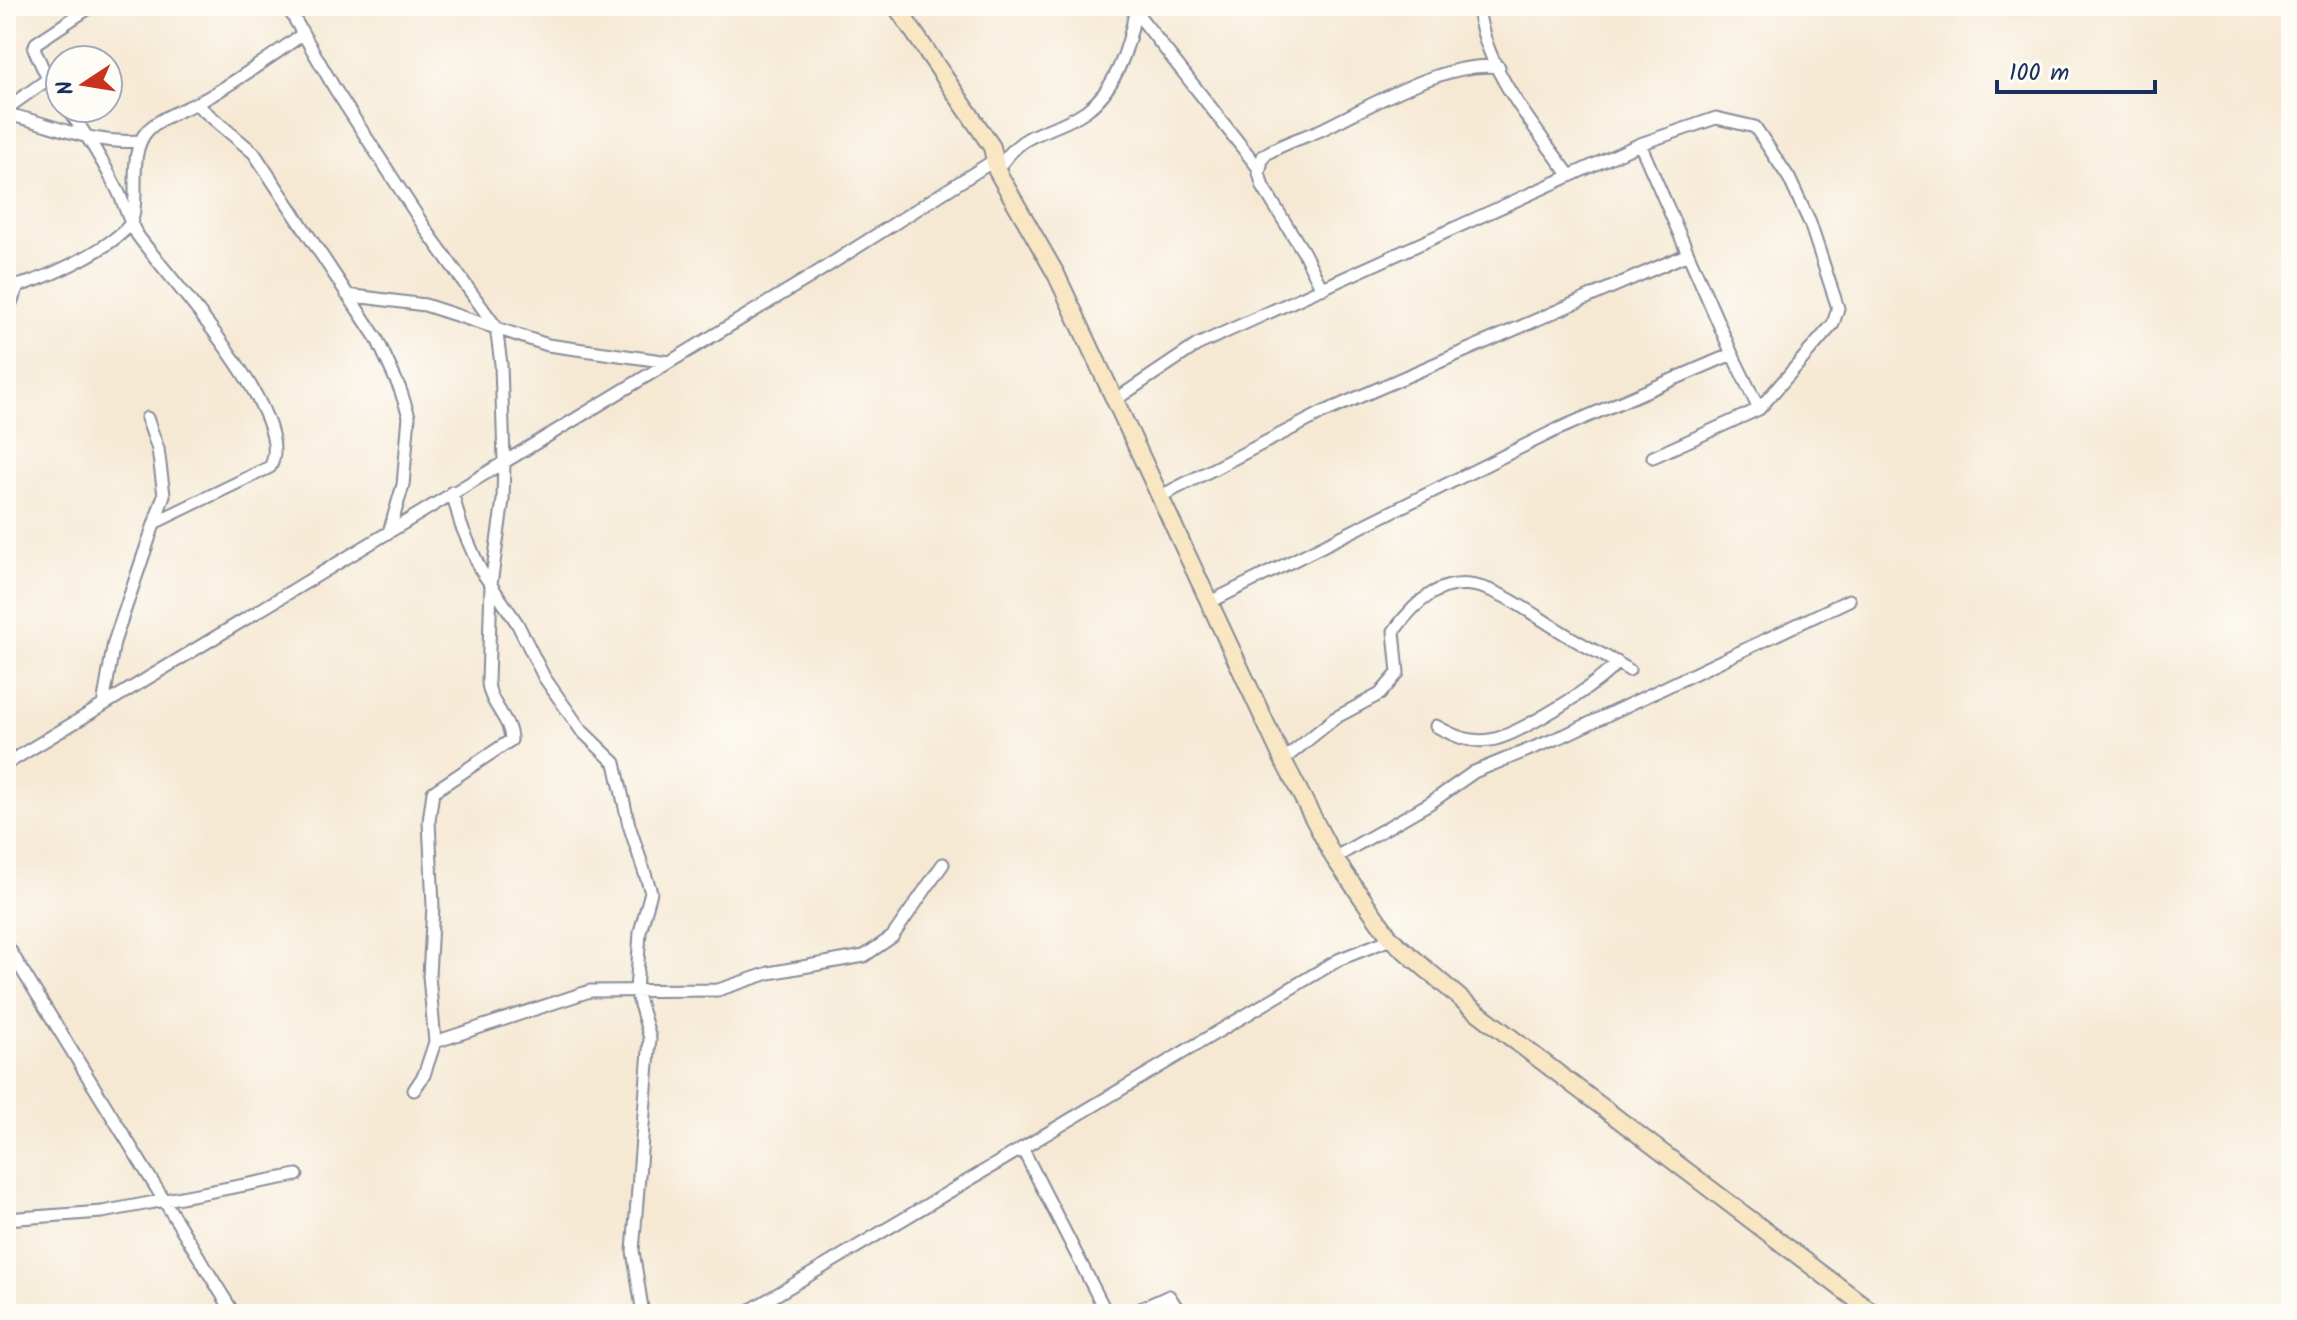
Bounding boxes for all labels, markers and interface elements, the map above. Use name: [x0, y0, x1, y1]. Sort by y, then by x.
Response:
north arrow: [44, 44, 124, 124]
scale bar: [1997, 44, 2155, 94]
text: 100 m: [2009, 54, 2069, 93]
text: N: [48, 77, 85, 98]

